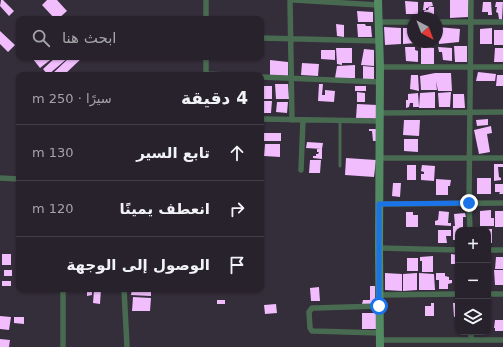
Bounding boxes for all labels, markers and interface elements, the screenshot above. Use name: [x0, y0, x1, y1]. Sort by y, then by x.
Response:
north arrow: [407, 12, 443, 48]
search box: [16, 16, 264, 60]
icon: search: [30, 27, 52, 49]
text: ابحث هنا: [62, 29, 117, 47]
text: 4 دقيقة: [181, 88, 248, 108]
text: سيرًا · 250 m: [32, 91, 112, 106]
icon: ahead: [226, 142, 248, 164]
text: تابع السير: [136, 144, 210, 162]
text: 130 m: [32, 145, 74, 160]
route end: [460, 194, 478, 212]
icon: right: [226, 198, 248, 220]
text: انعطف يمينًا: [119, 200, 210, 218]
text: 120 m: [32, 201, 74, 216]
map controls: [455, 227, 491, 335]
button: +: [455, 227, 491, 263]
icon: arrive: [226, 254, 248, 276]
text: الوصول إلى الوجهة: [67, 256, 210, 274]
button: −: [455, 263, 491, 299]
route start: [370, 297, 388, 315]
button: layers: [455, 299, 491, 335]

